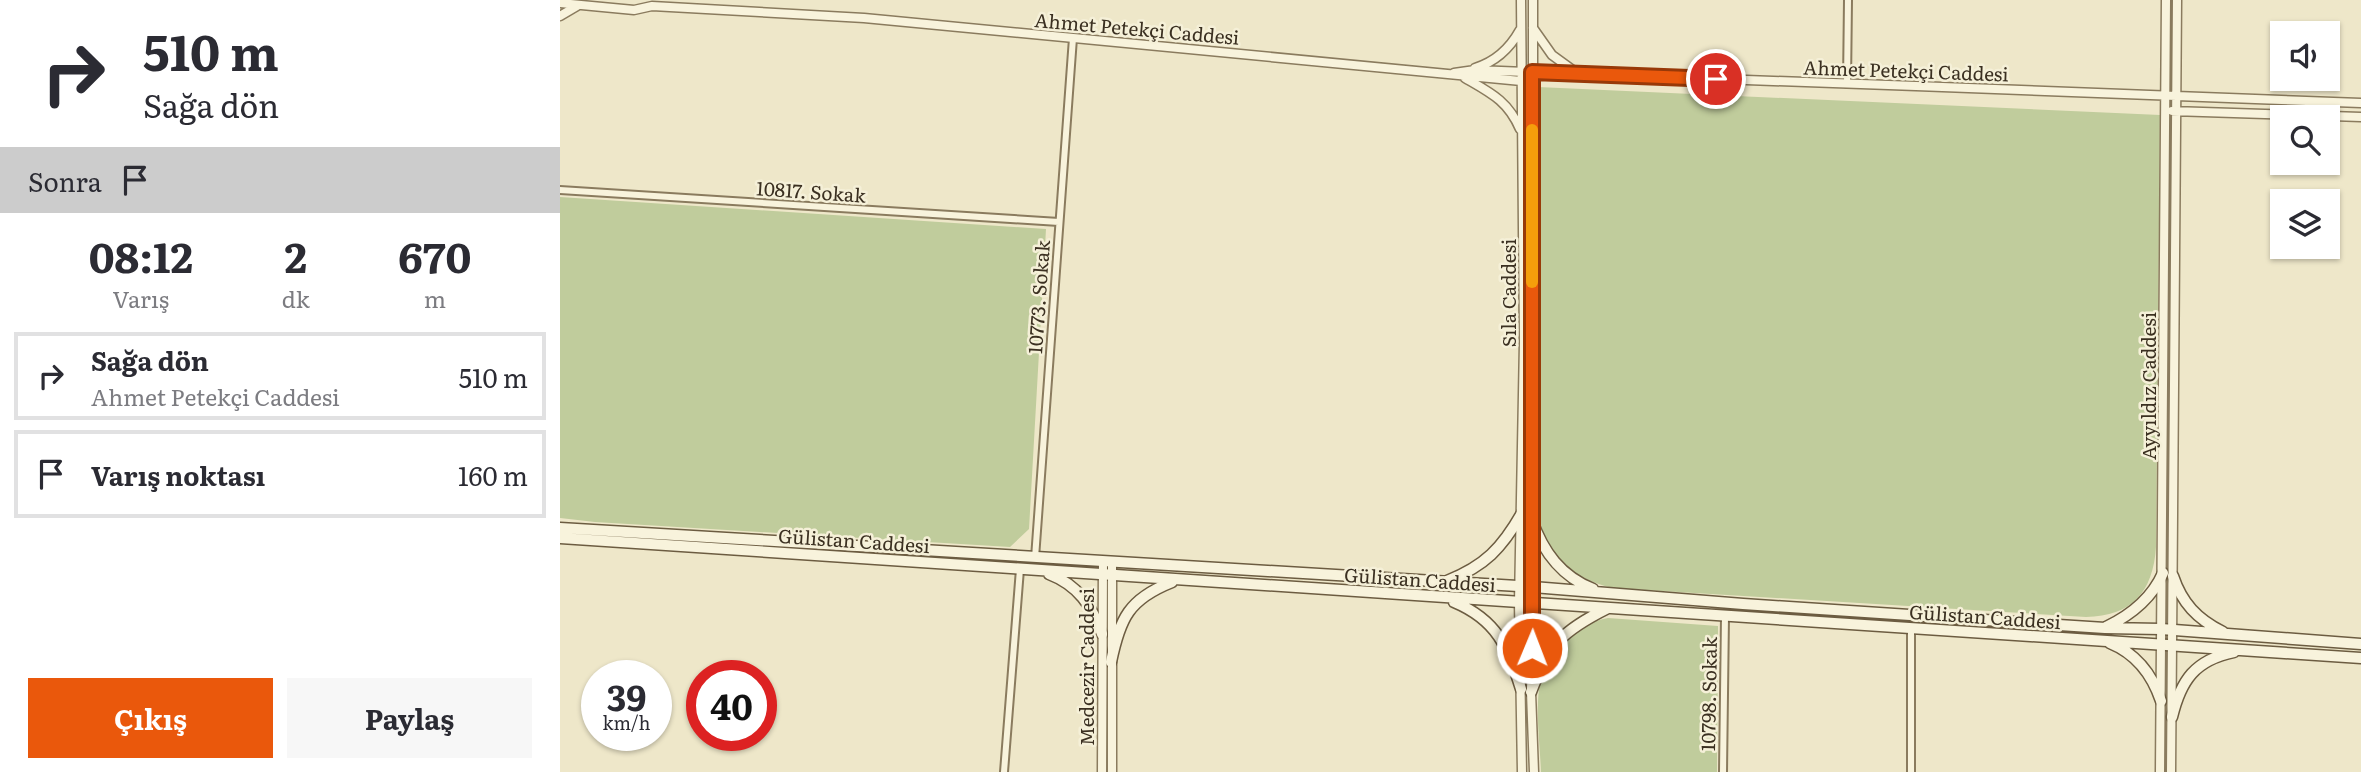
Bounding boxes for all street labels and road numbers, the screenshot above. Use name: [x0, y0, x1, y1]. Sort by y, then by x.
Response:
street label: Ahmet Petekçi Caddesi: [1033, 5, 1241, 51]
street label: Ahmet Petekçi Caddesi: [1803, 52, 2009, 88]
street label: 10817. Sokak: [755, 173, 867, 209]
street label: 10773. Sokak: [1020, 239, 1056, 355]
street label: Sıla Caddesi: [1494, 239, 1522, 347]
street label: Ayyıldız Caddesi: [2134, 312, 2162, 460]
street label: Gülistan Caddesi: [777, 521, 931, 559]
street label: Gülistan Caddesi: [1343, 560, 1497, 598]
street label: Medcezir Caddesi: [1072, 588, 1100, 746]
street label: Gülistan Caddesi: [1908, 597, 2062, 635]
street label: 10798. Sokak: [1693, 636, 1723, 751]

